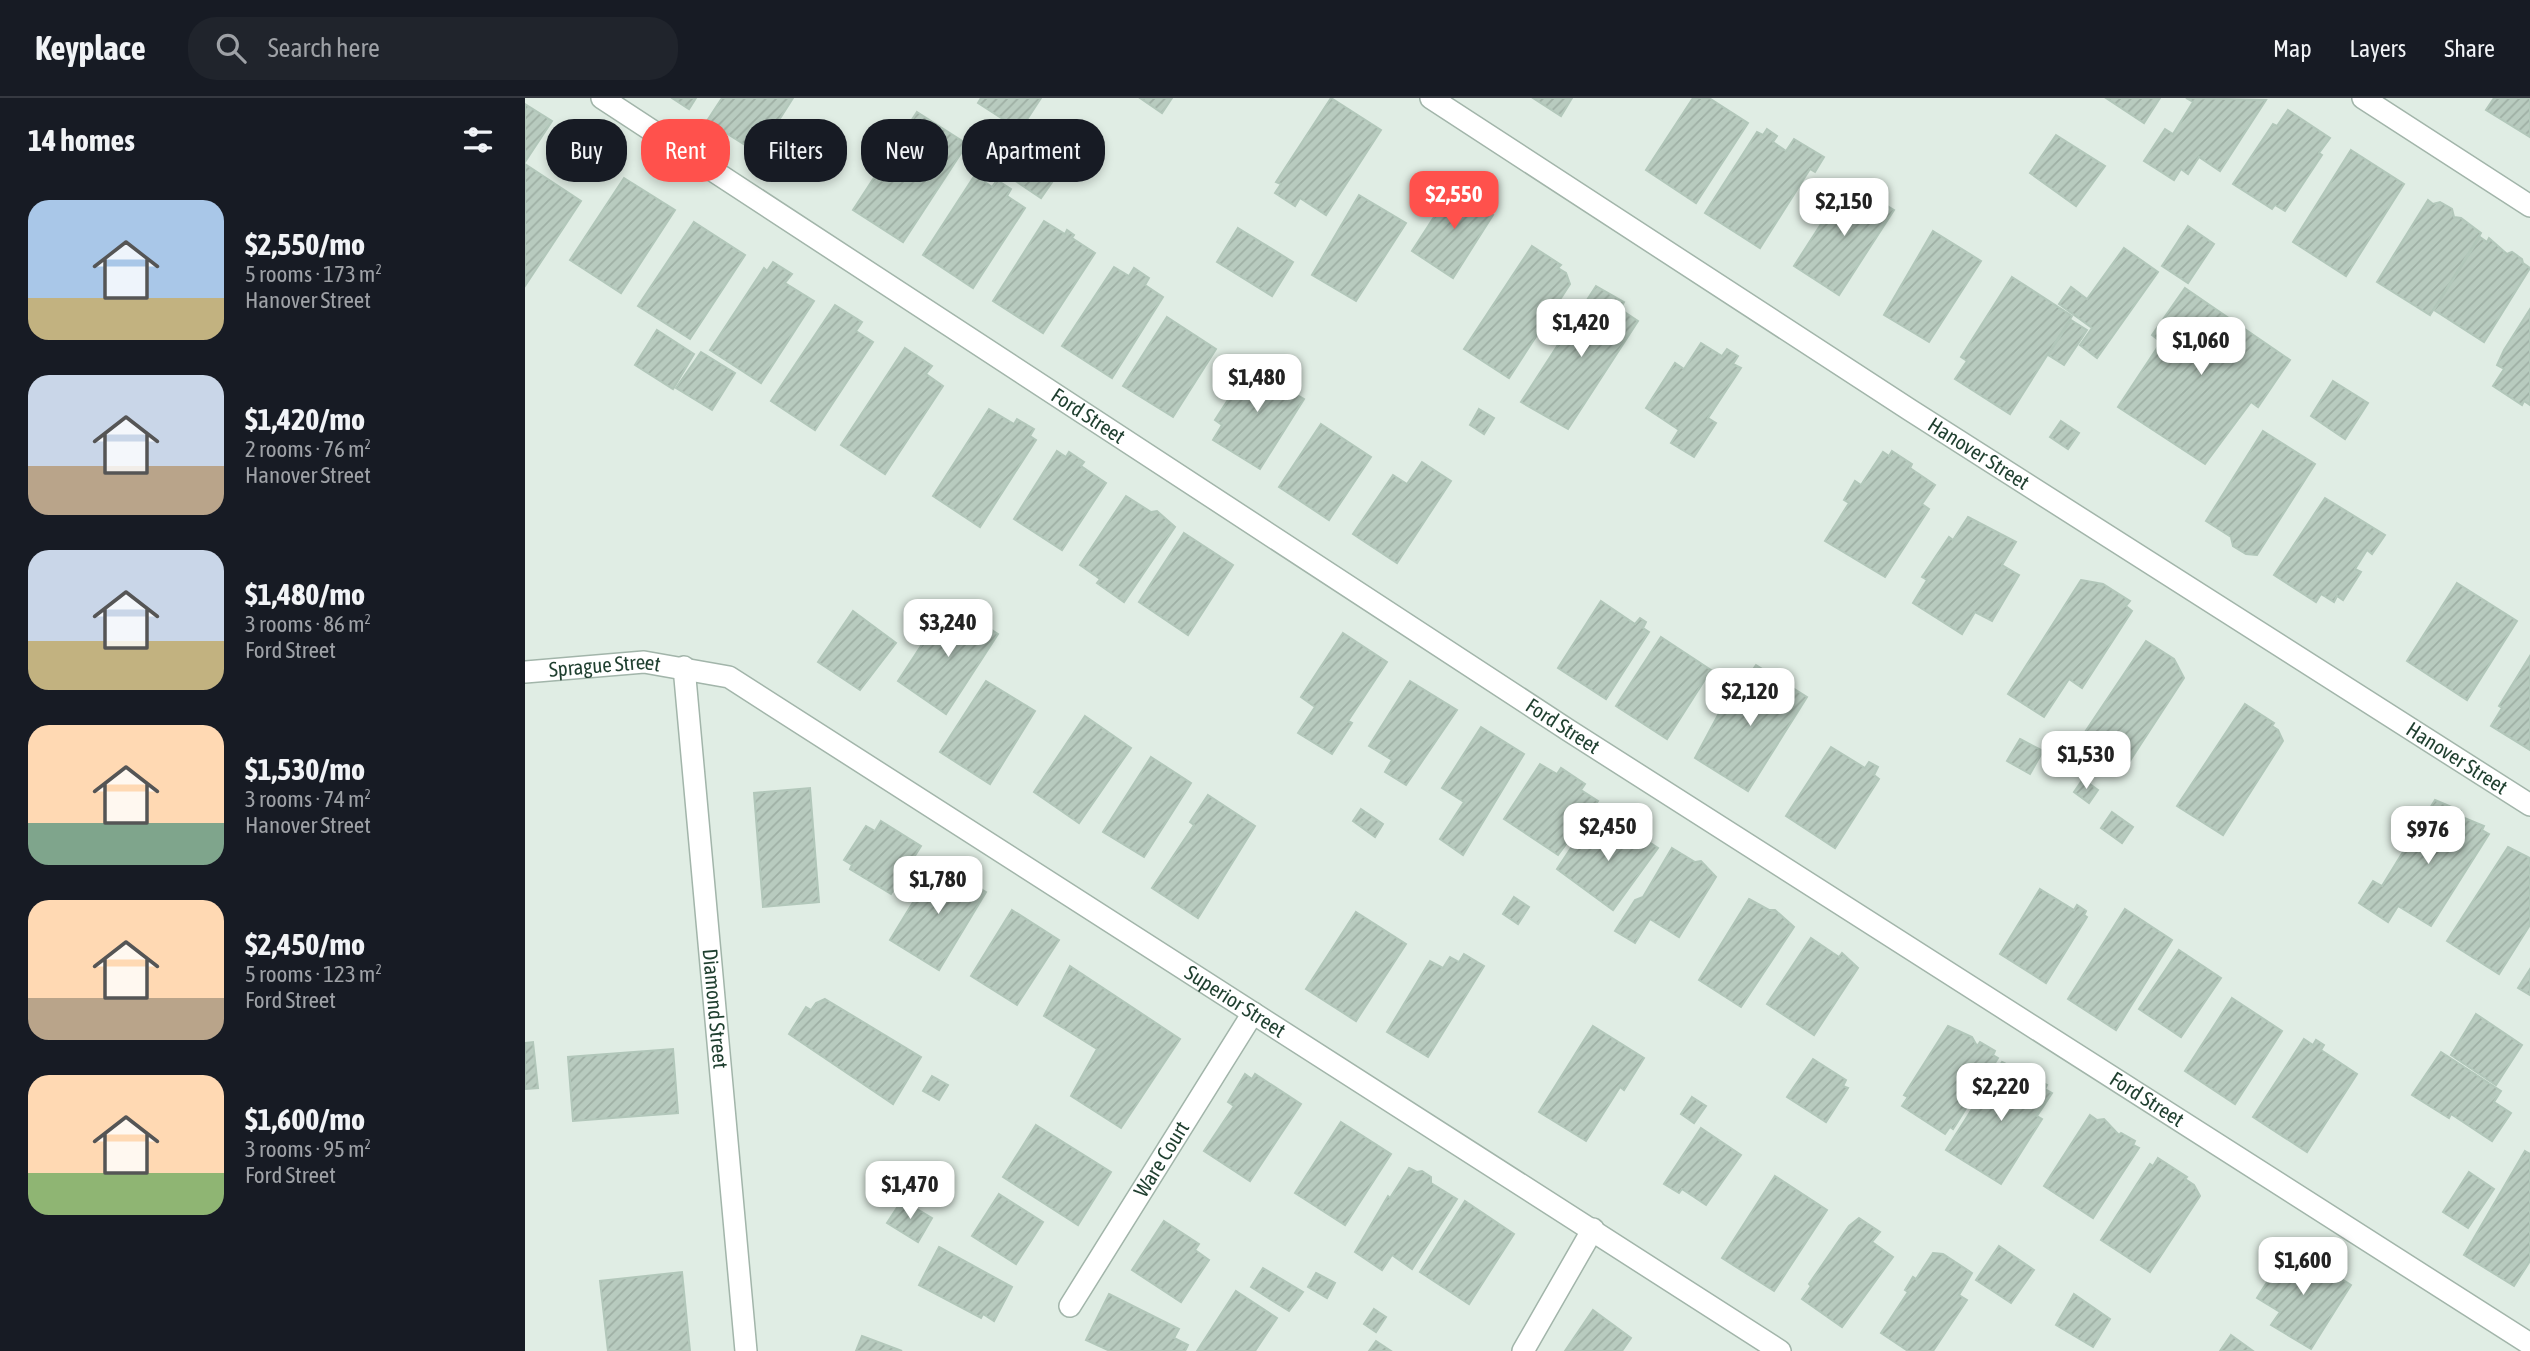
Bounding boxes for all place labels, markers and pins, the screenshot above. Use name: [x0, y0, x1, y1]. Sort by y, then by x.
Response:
pin: $2,550: [1397, 172, 1511, 231]
pin: $2,150: [1787, 178, 1901, 238]
pin: $1,420: [1524, 300, 1638, 359]
pin: $1,060: [2144, 317, 2258, 377]
pin: $1,480: [1200, 354, 1314, 414]
pin: $3,240: [891, 600, 1005, 659]
pin: $2,120: [1693, 668, 1807, 728]
pin: $1,530: [2029, 732, 2143, 791]
pin: $2,450: [1551, 804, 1665, 863]
pin: $976: [2387, 806, 2469, 866]
pin: $1,780: [881, 856, 995, 916]
pin: $2,220: [1944, 1063, 2058, 1123]
pin: $1,470: [853, 1162, 967, 1221]
pin: $1,600: [2246, 1238, 2360, 1297]

